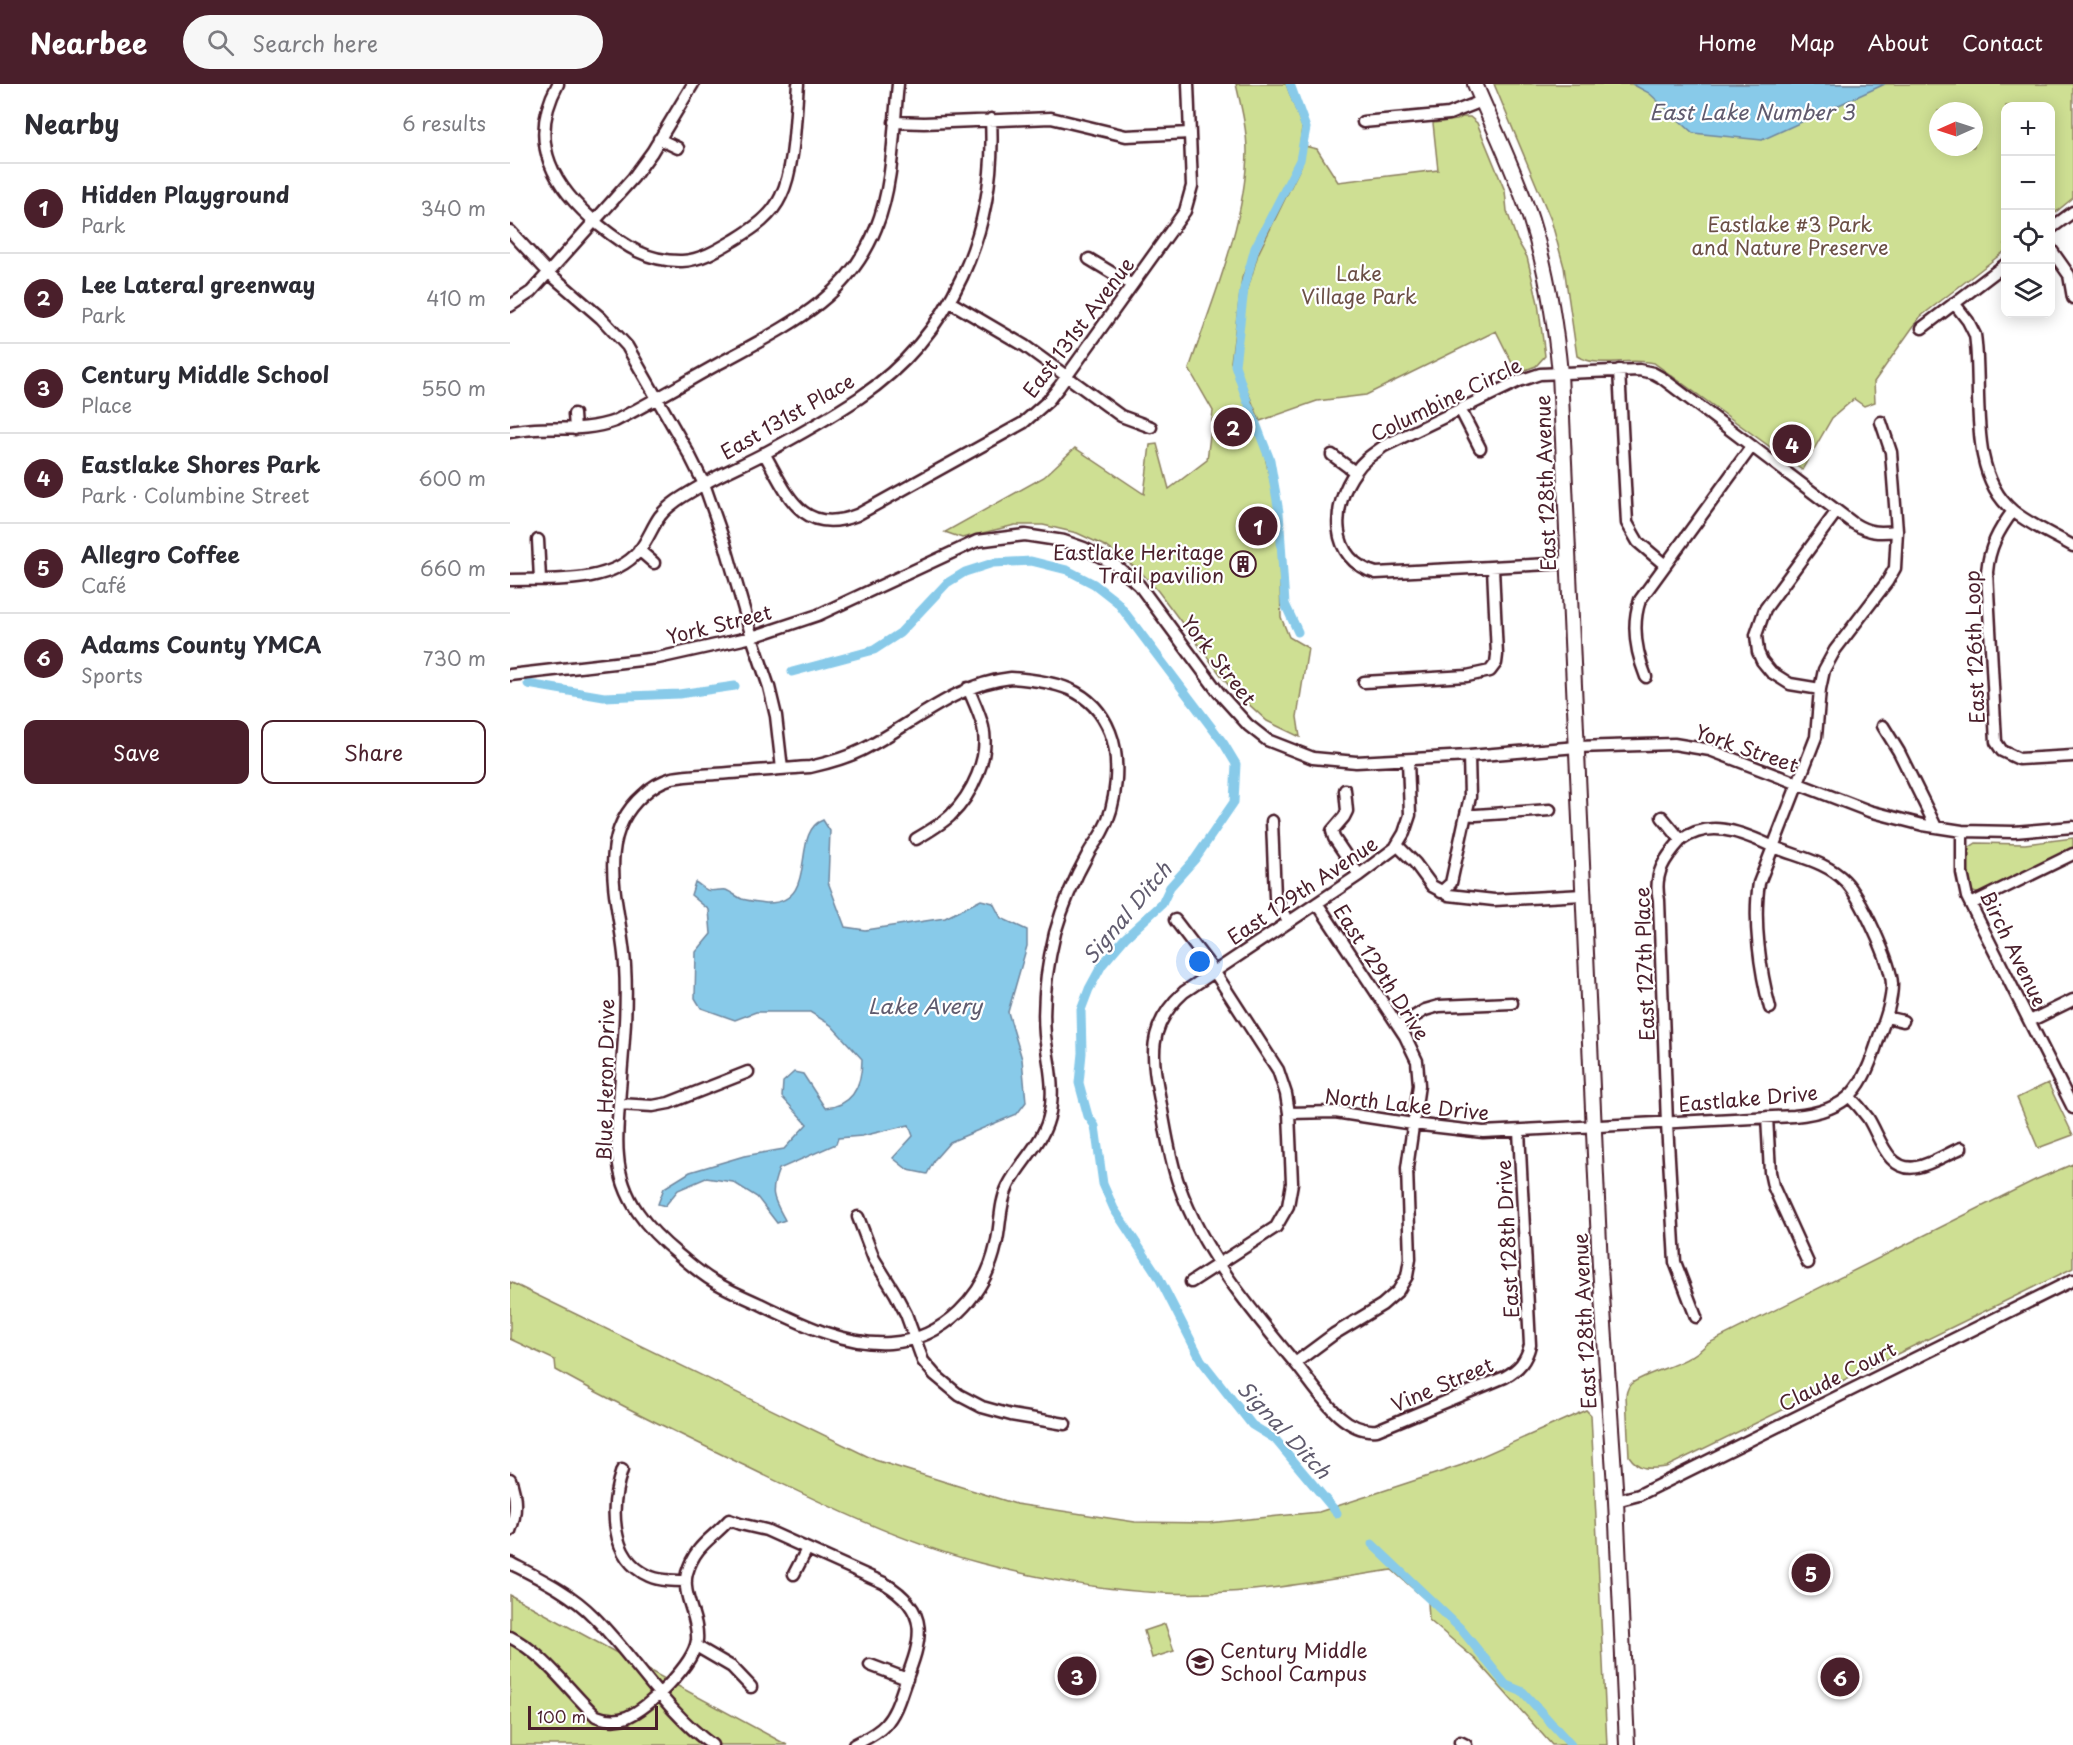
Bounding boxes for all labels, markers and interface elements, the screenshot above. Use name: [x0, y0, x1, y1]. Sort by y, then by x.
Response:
search box: [183, 15, 603, 69]
text: Nearbee: [30, 21, 147, 64]
icon: search: [204, 26, 237, 59]
text: Search here: [252, 26, 378, 59]
text: Home: [1698, 26, 1757, 58]
text: Map: [1790, 26, 1835, 58]
text: About: [1868, 26, 1929, 58]
text: Contact: [1962, 26, 2043, 58]
water label: East Lake Number 3: [1649, 95, 1856, 127]
north arrow: [1929, 102, 1983, 156]
map controls: [2001, 102, 2055, 318]
button: +: [2001, 102, 2055, 156]
text: Nearby: [24, 104, 119, 143]
text: 6 results: [402, 108, 486, 138]
button: −: [2001, 156, 2055, 210]
text: Hidden Playground: [81, 177, 289, 210]
text: 1: [39, 193, 48, 223]
text: 340 m: [421, 193, 486, 223]
park label: Eastlake #3 Park and Nature Preserve: [1691, 209, 1889, 262]
text: Park: [81, 210, 126, 240]
button: locate: [2001, 210, 2055, 264]
street label: East 131st Avenue: [1015, 250, 1141, 404]
park label: Lake Village Park: [1301, 258, 1417, 311]
button: layers: [2001, 264, 2055, 318]
text: Lee Lateral greenway: [81, 267, 315, 300]
text: 2: [36, 283, 51, 313]
text: 410 m: [426, 283, 486, 313]
text: Park: [81, 300, 126, 330]
street label: Columbine Circle: [1365, 349, 1527, 449]
text: Century Middle School: [81, 357, 329, 390]
street label: East 131st Place: [714, 365, 860, 467]
text: 3: [37, 373, 50, 403]
text: 550 m: [421, 373, 486, 403]
text: Place: [81, 390, 132, 420]
street label: East 128th Avenue: [1527, 394, 1563, 572]
pin: 2: [1214, 404, 1252, 450]
pin: 4: [1772, 422, 1812, 466]
text: Eastlake Shores Park: [81, 447, 320, 480]
text: 4: [37, 463, 50, 493]
text: 600 m: [418, 463, 486, 493]
text: Park · Columbine Street: [81, 480, 309, 510]
pin: 1: [1238, 504, 1278, 548]
text: Allegro Coffee: [81, 537, 240, 570]
place label: Eastlake Heritage Trail pavilion: [1053, 537, 1224, 590]
building icon: Eastlake Heritage Trail pavilion: [1228, 549, 1258, 579]
text: 5: [37, 553, 50, 583]
text: 660 m: [420, 553, 486, 583]
text: Café: [81, 570, 126, 600]
street label: East 126th Loop: [1956, 570, 1992, 724]
street label: York Street: [663, 596, 775, 652]
street label: York Street: [1174, 608, 1264, 712]
text: Adams County YMCA: [81, 627, 321, 660]
text: 6: [36, 643, 51, 673]
text: 730 m: [423, 643, 486, 673]
text: Sports: [81, 660, 143, 690]
street label: York Street: [1691, 716, 1803, 780]
button: Save: [24, 720, 249, 784]
button: Share: [261, 720, 486, 784]
street label: East 129th Avenue: [1221, 828, 1383, 952]
water label: Signal Ditch: [1074, 854, 1179, 970]
street label: Birch Avenue: [1973, 885, 2055, 1011]
street label: East 127th Place: [1626, 886, 1662, 1042]
street label: East 129th Drive: [1327, 898, 1437, 1046]
your location: [1185, 947, 1214, 976]
water label: Lake Avery: [868, 989, 984, 1021]
street label: Blue Heron Drive: [589, 998, 621, 1162]
street label: Eastlake Drive: [1677, 1077, 1819, 1119]
street label: North Lake Drive: [1323, 1080, 1491, 1128]
street label: East 128th Drive: [1488, 1159, 1526, 1319]
street label: East 128th Avenue: [1564, 1232, 1604, 1410]
street label: Claude Court: [1773, 1334, 1901, 1418]
street label: Vine Street: [1386, 1349, 1498, 1419]
water label: Signal Ditch: [1231, 1373, 1340, 1486]
pin: 5: [1792, 1550, 1830, 1596]
place label: Century Middle School Campus: [1220, 1635, 1368, 1688]
school or university icon: Century Middle School Campus: [1185, 1647, 1215, 1677]
pin: 3: [1058, 1654, 1096, 1698]
pin: 6: [1820, 1654, 1860, 1700]
scale bar: [528, 1703, 658, 1730]
text: 100 m: [537, 1704, 586, 1728]

